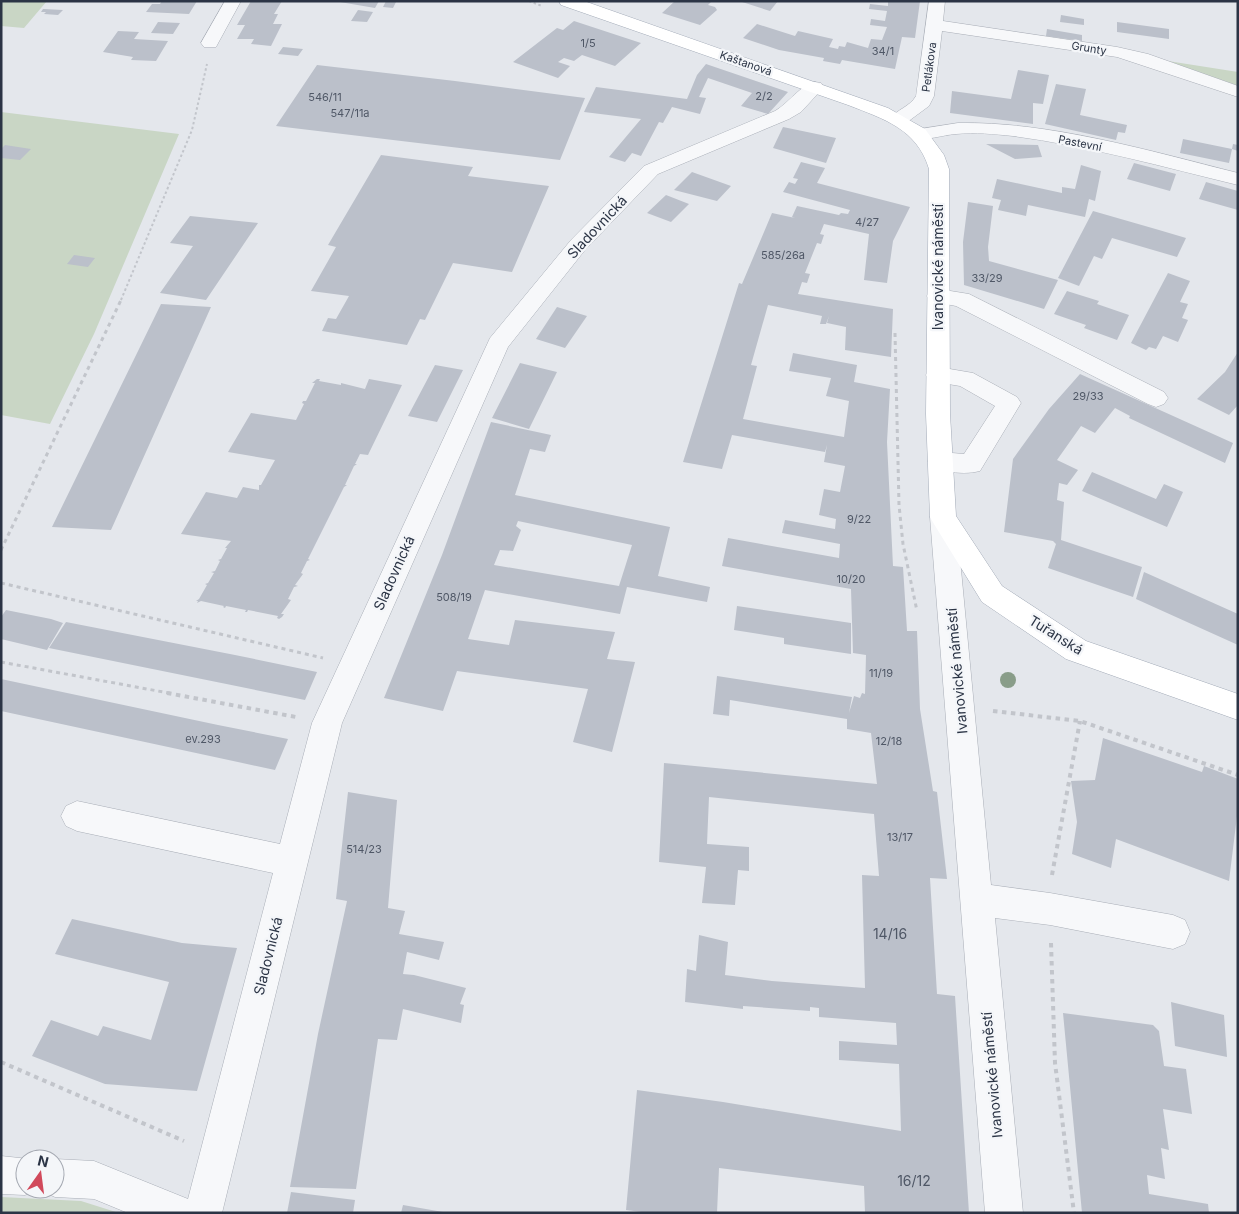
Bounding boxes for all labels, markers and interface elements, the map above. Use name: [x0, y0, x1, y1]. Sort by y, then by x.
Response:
house number: 1/5: [580, 36, 596, 50]
street label: Grunty: [1070, 38, 1108, 58]
street label: Petlákova: [919, 41, 939, 93]
house number: 34/1: [872, 44, 894, 58]
street label: Kaštanová: [718, 48, 774, 78]
house number: 2/2: [755, 89, 773, 103]
house number: 546/11: [308, 90, 342, 104]
house number: 547/11a: [330, 106, 370, 120]
street label: Pastevní: [1057, 132, 1103, 154]
street label: Sladovnická: [563, 192, 630, 262]
street label: Ivanovické náměstí: [929, 203, 946, 330]
house number: 4/27: [855, 215, 879, 229]
house number: 585/26a: [761, 248, 805, 262]
house number: 33/29: [971, 271, 1003, 285]
house number: 29/33: [1072, 389, 1104, 403]
house number: 9/22: [847, 512, 871, 526]
street label: Sladovnická: [370, 533, 418, 613]
house number: 10/20: [836, 572, 866, 586]
house number: 508/19: [436, 590, 472, 604]
street label: Ivanovické náměstí: [942, 607, 970, 735]
street label: Tuřanská: [1026, 611, 1086, 658]
house number: 11/19: [869, 666, 893, 680]
house number: ev.293: [185, 732, 221, 746]
house number: 12/18: [876, 734, 902, 748]
house number: 13/17: [887, 830, 913, 844]
house number: 514/23: [346, 842, 382, 856]
street label: Sladovnická: [250, 915, 285, 997]
house number: 14/16: [873, 925, 907, 942]
street label: Ivanovické náměstí: [977, 1011, 1005, 1139]
north arrow: [15, 1149, 65, 1199]
text: N: [36, 1151, 50, 1170]
house number: 16/12: [897, 1172, 931, 1189]

